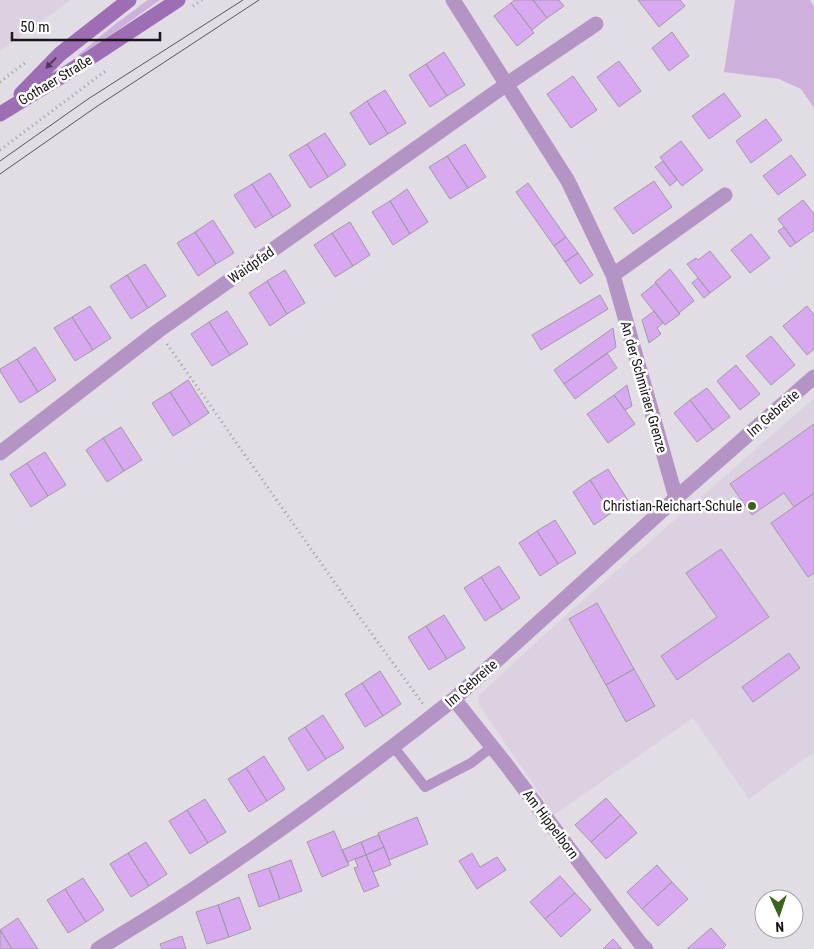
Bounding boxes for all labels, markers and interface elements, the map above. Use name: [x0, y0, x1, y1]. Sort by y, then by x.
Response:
scale bar: [12, 10, 160, 42]
text: 50 m: [20, 18, 50, 36]
street label: Gothaer Straße: [15, 52, 95, 108]
one-way arrow: [45, 57, 57, 69]
street label: Waidpfad: [225, 243, 277, 287]
street label: An der Schmiraer Grenze: [618, 319, 671, 455]
street label: Im Gebreite: [744, 386, 803, 440]
place label: Christian-Reichart-Schule: [603, 498, 742, 514]
marker: Christian-Reichart-Schule: [746, 500, 758, 512]
street label: Im Gebreite: [442, 656, 501, 710]
street label: Am Hippelborn: [520, 786, 582, 862]
north arrow: [754, 889, 804, 939]
text: N: [775, 919, 784, 935]

